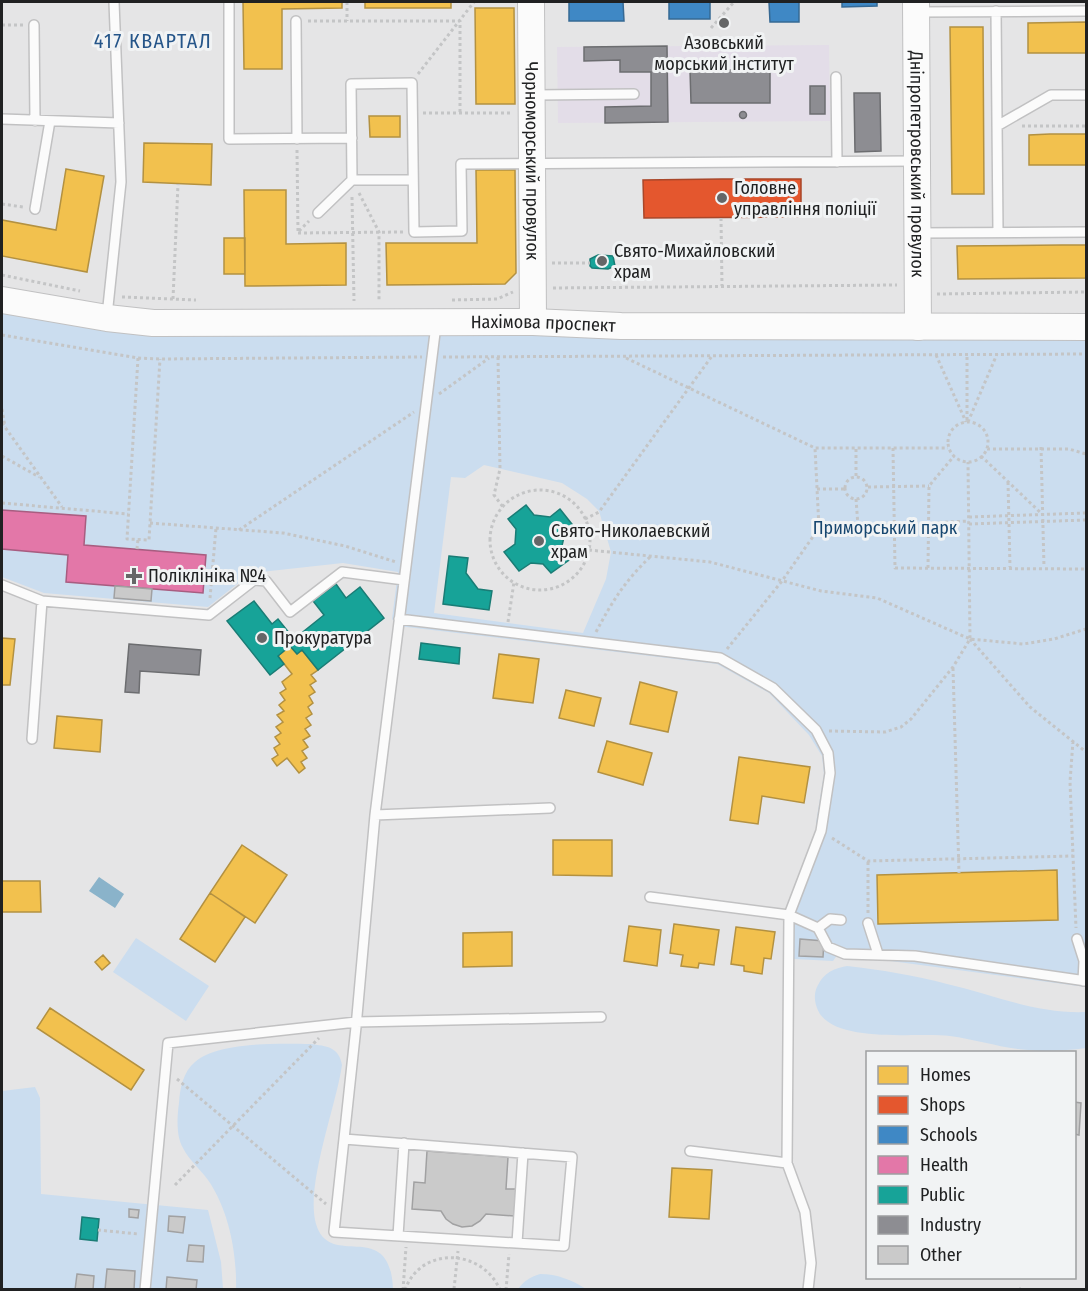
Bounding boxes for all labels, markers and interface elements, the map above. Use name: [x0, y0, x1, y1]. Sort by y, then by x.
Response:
marker: Азовський морський інститут: [717, 16, 731, 30]
district label: 417 КВАРТАЛ: [94, 29, 212, 53]
place label: Азовський морський інститут: [654, 32, 794, 75]
street label: Дніпропетровський провулок: [905, 50, 929, 278]
street label: Чорноморський провулок: [520, 62, 544, 261]
place label: Головне управління поліції: [734, 177, 877, 220]
marker: Головне управління поліції: [715, 191, 729, 205]
place label: Свято-Михайловский храм: [614, 240, 776, 283]
marker: Свято-Михайловский храм: [595, 254, 609, 268]
street label: Нахімова проспект: [471, 311, 617, 337]
park label: Приморський парк: [813, 517, 958, 539]
place label: Свято-Николаевский храм: [551, 520, 710, 563]
marker: Свято-Николаевский храм: [532, 534, 546, 548]
place label: Поліклініка №4: [148, 565, 267, 587]
marker: Поліклініка №4: [125, 567, 143, 585]
place label: Прокуратура: [274, 627, 372, 649]
marker: Прокуратура: [255, 631, 269, 645]
legend: [866, 1051, 1076, 1279]
text: Homes: [920, 1064, 971, 1086]
text: Shops: [920, 1094, 965, 1116]
text: Schools: [920, 1124, 978, 1146]
text: Health: [920, 1154, 968, 1176]
text: Public: [920, 1184, 965, 1206]
text: Industry: [920, 1214, 981, 1236]
text: Other: [920, 1244, 963, 1266]

